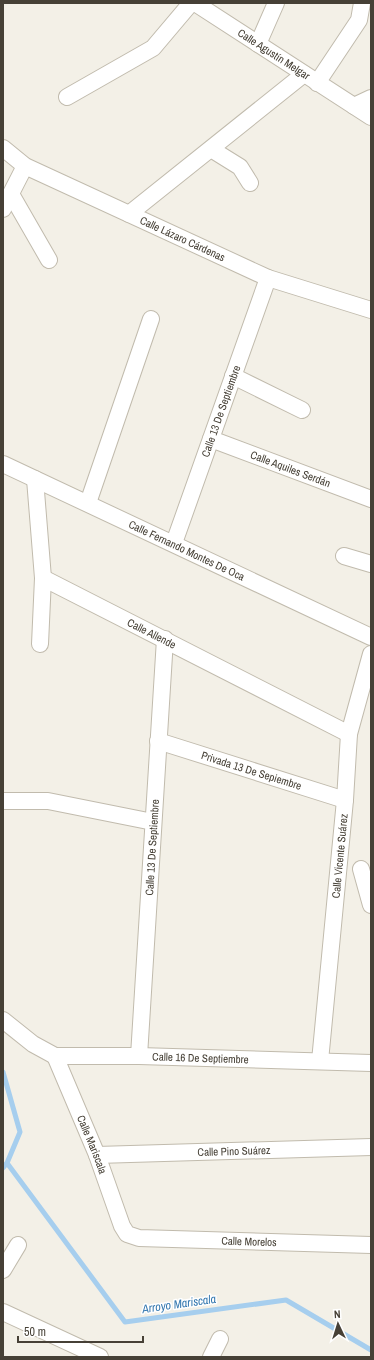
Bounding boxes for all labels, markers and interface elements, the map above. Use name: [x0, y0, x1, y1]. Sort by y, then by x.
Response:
street label: Calle Agustín Melgar: [235, 26, 313, 83]
street label: Calle Lázaro Cárdenas: [138, 213, 228, 265]
street label: Calle 13 De Septiembre: [198, 363, 244, 459]
street label: Calle Aquiles Serdán: [249, 447, 333, 490]
street label: Calle Fernando Montes De Oca: [126, 517, 247, 584]
street label: Calle Allende: [125, 615, 178, 652]
street label: Privada 13 De Sepiembre: [199, 748, 303, 793]
street label: Calle 13 De Septiembre: [142, 799, 162, 896]
street label: Calle Vicente Suárez: [329, 813, 351, 899]
street label: Calle 16 De Septiembre: [152, 1049, 249, 1066]
street label: Calle Mariscala: [74, 1113, 110, 1176]
street label: Calle Pino Suárez: [197, 1143, 271, 1159]
street label: Calle Morelos: [221, 1233, 277, 1249]
water label: Arroyo Mariscala: [140, 1291, 217, 1317]
north arrow: [318, 1304, 358, 1344]
text: N: [334, 1307, 341, 1321]
scale bar: [18, 1318, 143, 1344]
text: 50 m: [24, 1324, 46, 1340]

